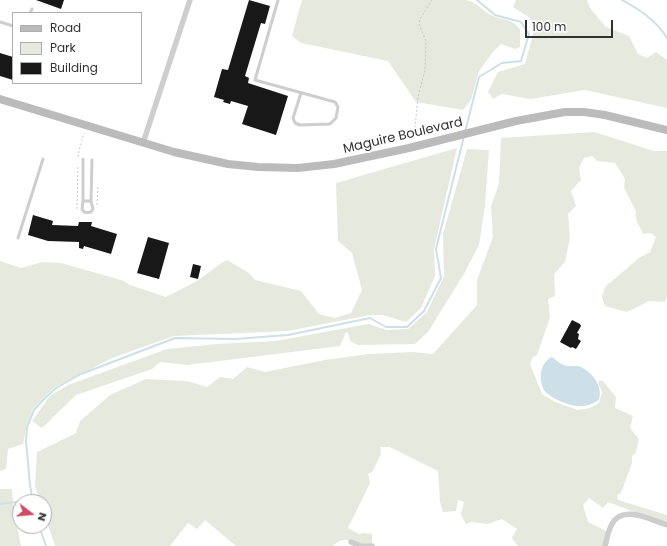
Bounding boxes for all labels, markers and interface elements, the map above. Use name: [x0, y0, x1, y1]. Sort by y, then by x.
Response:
legend: [12, 12, 142, 84]
scale bar: [527, 12, 615, 38]
text: 100 m: [532, 18, 566, 35]
text: Road: [50, 19, 81, 36]
text: Park: [50, 39, 76, 56]
text: Building: [50, 59, 98, 76]
street label: Maguire Boulevard: [342, 115, 464, 157]
north arrow: [12, 494, 52, 534]
text: N: [34, 511, 51, 523]

